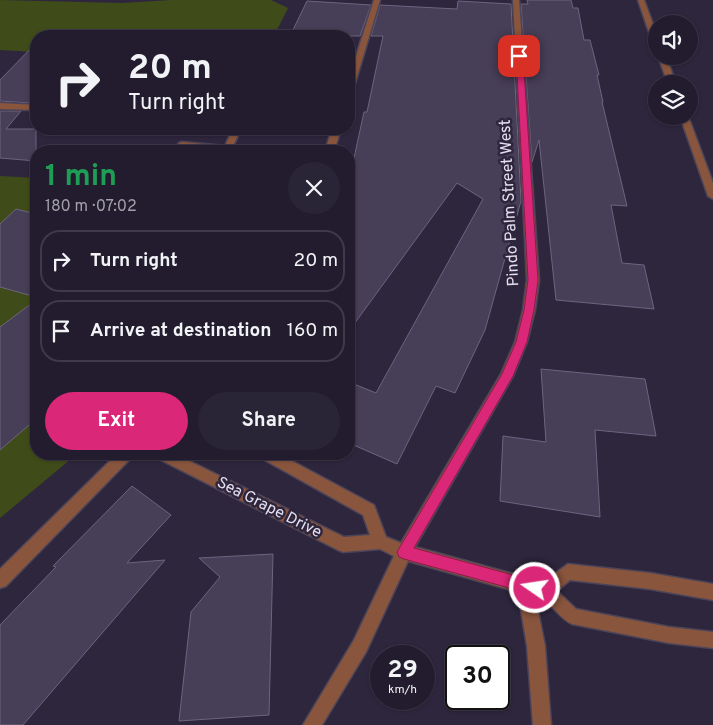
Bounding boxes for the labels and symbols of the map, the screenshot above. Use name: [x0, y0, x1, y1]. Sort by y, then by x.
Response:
pin: [498, 35, 540, 77]
street label: Pindo Palm Street West: [496, 119, 524, 287]
street label: Sea Grape Drive: [213, 473, 325, 543]
position arrow: [508, 561, 560, 613]
speed limit sign: 30: [445, 645, 510, 710]

